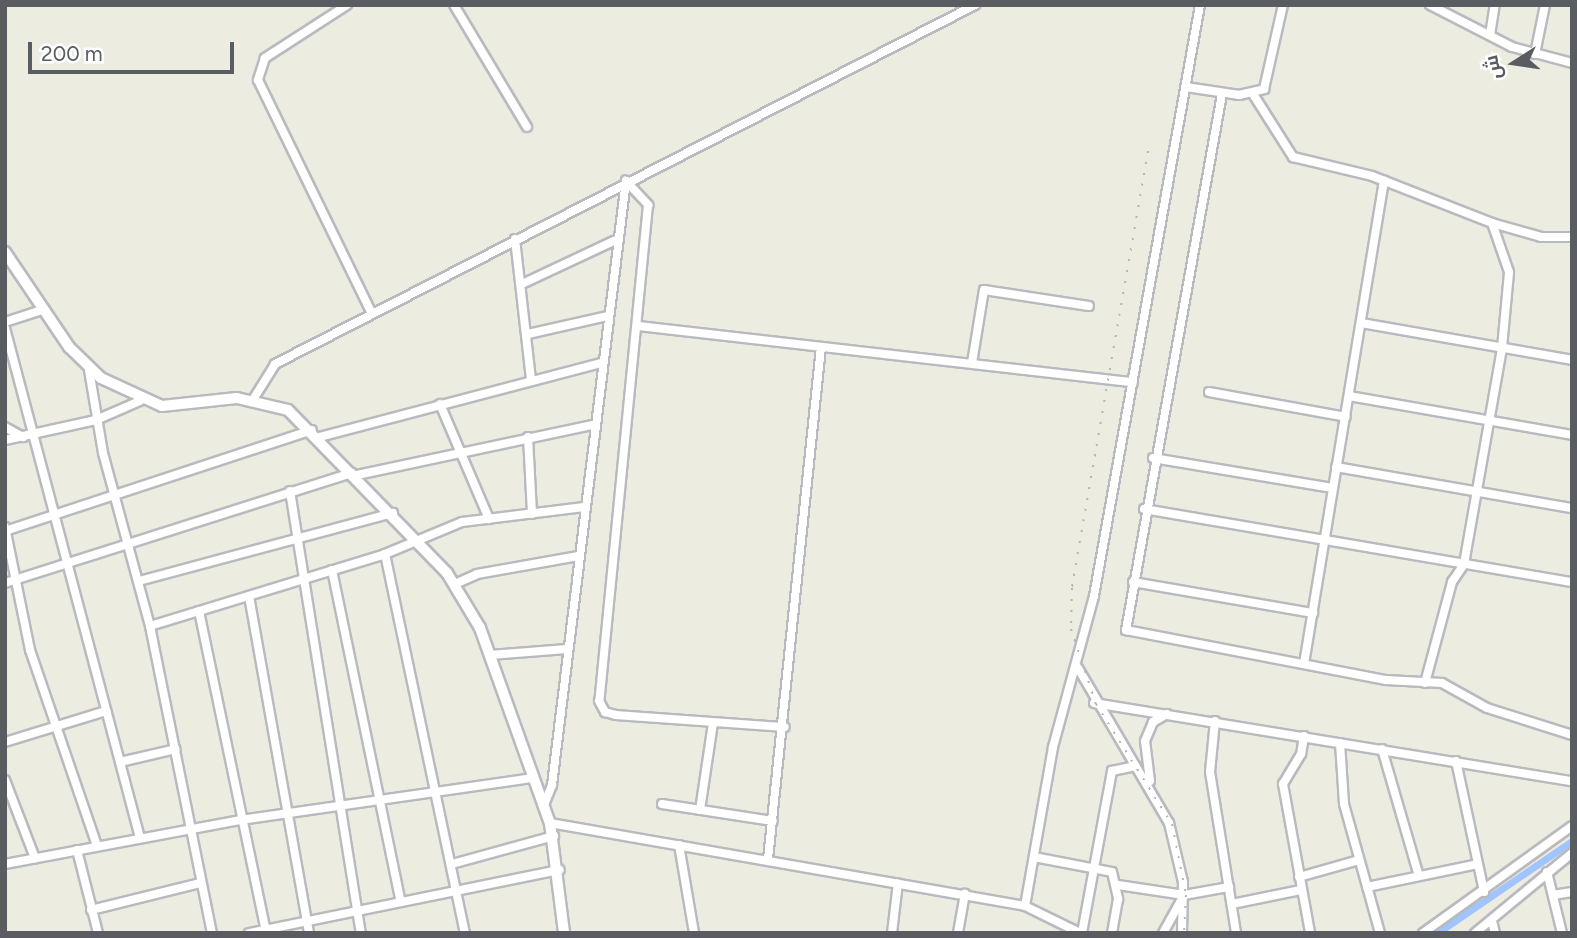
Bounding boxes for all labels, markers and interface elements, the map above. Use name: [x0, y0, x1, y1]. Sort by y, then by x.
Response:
scale bar: [32, 28, 238, 72]
north arrow: [1479, 28, 1549, 98]
text: 200 m: [41, 41, 103, 66]
text: ش: [1479, 53, 1507, 82]

